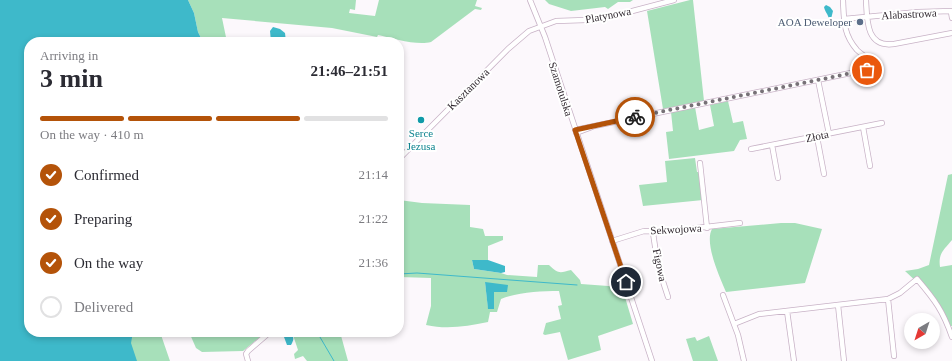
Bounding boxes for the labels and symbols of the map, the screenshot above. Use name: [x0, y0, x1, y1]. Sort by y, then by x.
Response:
street label: Platynowa: [584, 5, 632, 25]
street label: Alabastrowa: [881, 7, 937, 21]
place label: AOA Deweloper: [778, 16, 852, 28]
marker: AOA Deweloper: [855, 17, 865, 27]
pin: [850, 53, 884, 87]
street label: Szamotulska: [547, 60, 575, 118]
street label: Kasztanowa: [445, 66, 491, 112]
courier: [615, 97, 655, 137]
marker: Serce Jezusa: [416, 115, 426, 125]
place label: Serce Jezusa: [407, 127, 435, 152]
street label: Złota: [804, 128, 830, 144]
street label: Sekwojowa: [650, 222, 702, 236]
street label: Figowa: [651, 248, 669, 283]
pin: [609, 265, 643, 299]
north arrow: [904, 313, 940, 349]

